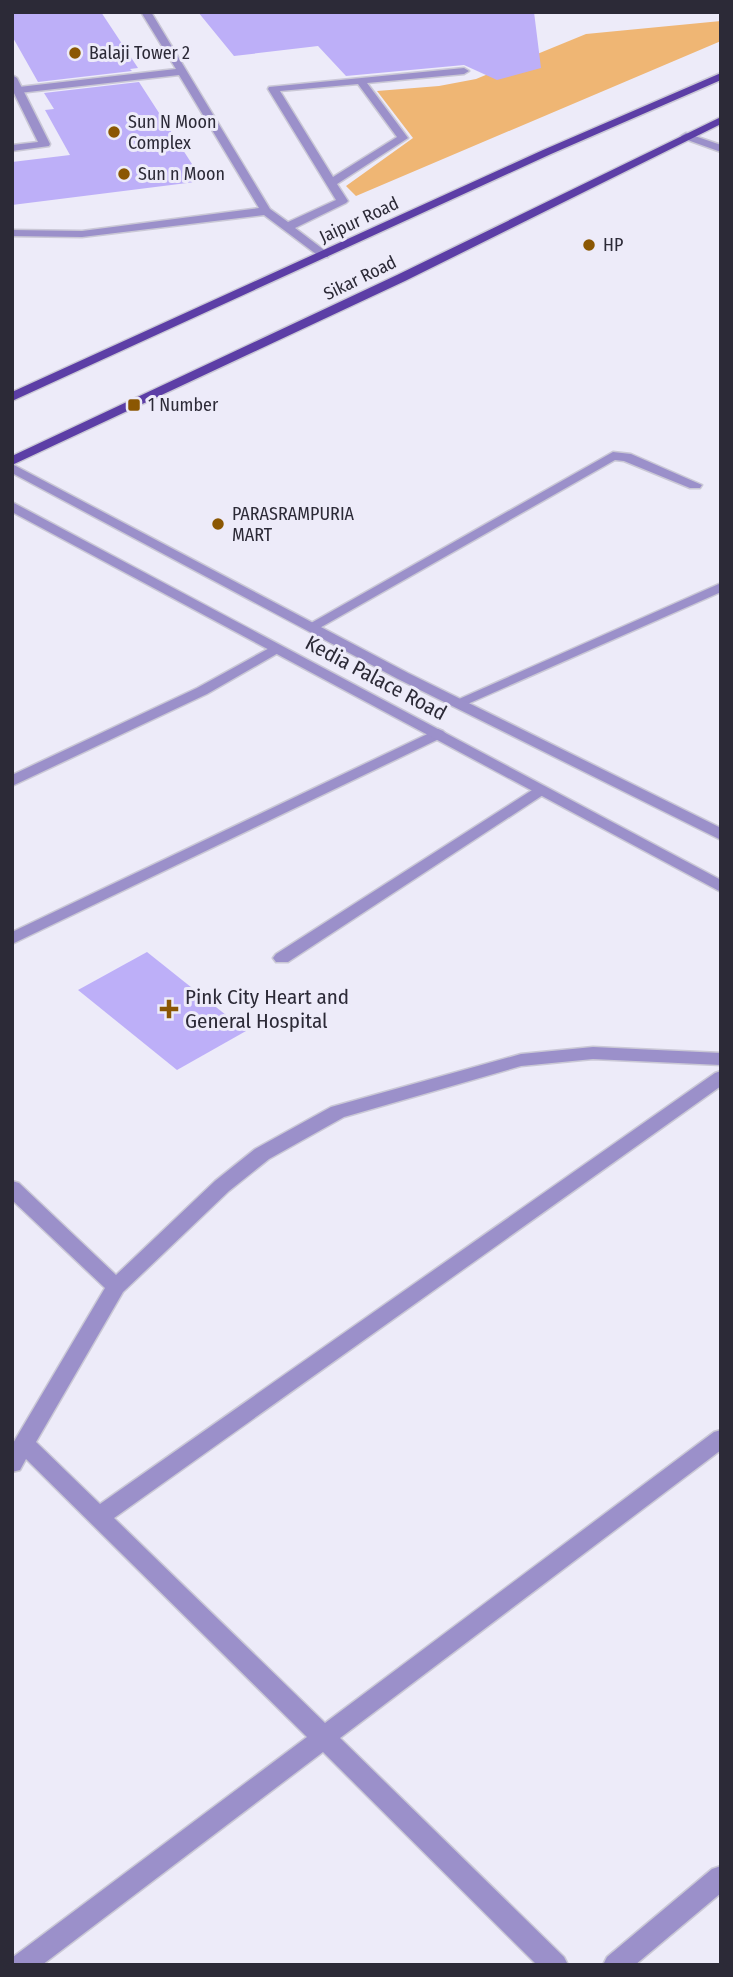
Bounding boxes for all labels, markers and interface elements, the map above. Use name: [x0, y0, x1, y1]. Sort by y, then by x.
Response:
place label: Balaji Tower 2: [89, 42, 190, 64]
marker: Balaji Tower 2: [67, 45, 83, 61]
place label: Sun N Moon Complex: [128, 111, 216, 154]
marker: Sun N Moon Complex: [106, 124, 122, 140]
place label: Sun n Moon: [138, 163, 225, 185]
marker: Sun n Moon: [116, 166, 132, 182]
street label: Jaipur Road: [316, 192, 402, 248]
place label: HP: [603, 234, 623, 256]
marker: HP: [581, 237, 597, 253]
street label: Sikar Road: [320, 251, 400, 305]
place label: 1 Number: [148, 394, 219, 416]
marker: 1 Number: [126, 397, 142, 413]
place label: PARASRAMPURIA MART: [232, 503, 355, 546]
marker: PARASRAMPURIA MART: [210, 516, 226, 532]
street label: Kedia Palace Road: [301, 630, 451, 726]
place label: Pink City Heart and General Hospital: [185, 984, 349, 1034]
marker: Pink City Heart and General Hospital: [159, 999, 179, 1019]

